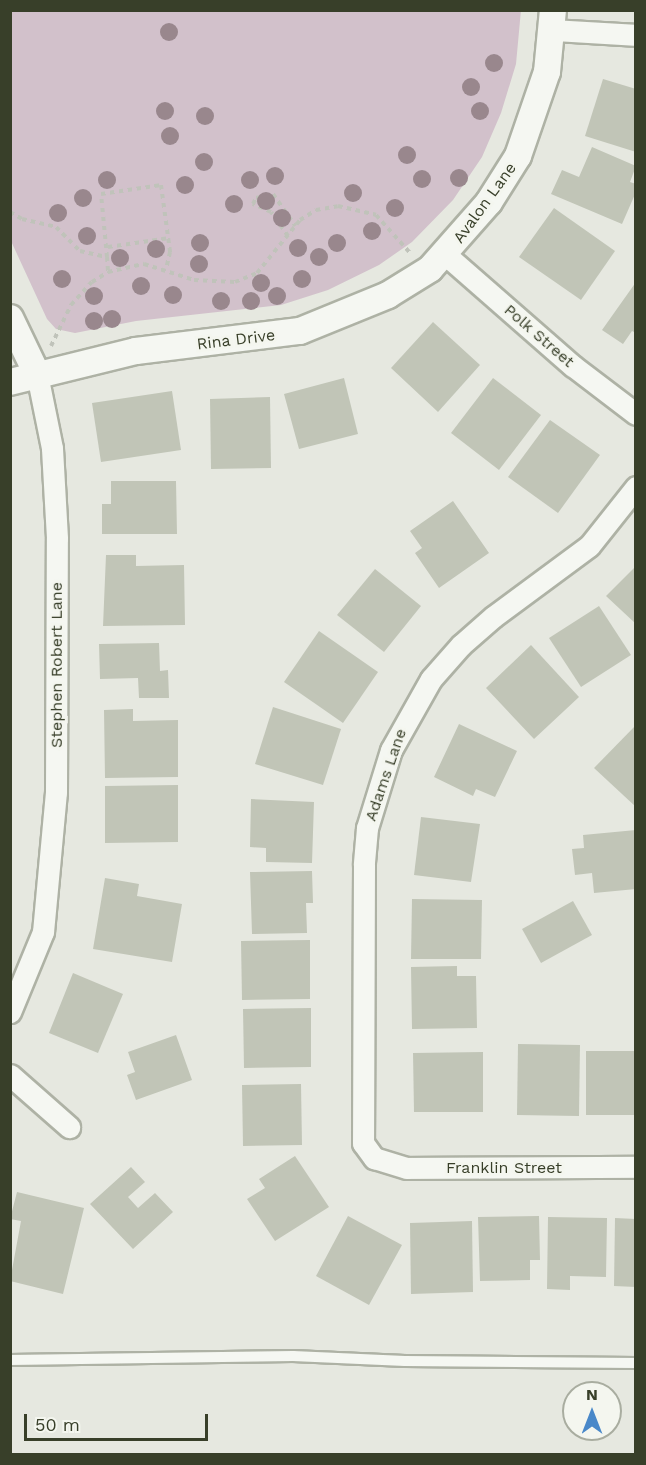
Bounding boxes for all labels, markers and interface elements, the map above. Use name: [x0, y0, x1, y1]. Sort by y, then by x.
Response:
street label: Avalon Lane: [449, 159, 521, 247]
street label: Polk Street: [500, 300, 578, 372]
street label: Rina Drive: [196, 326, 276, 354]
street label: Stephen Robert Lane: [47, 582, 67, 748]
street label: Adams Lane: [361, 726, 411, 824]
street label: Franklin Street: [446, 1158, 562, 1178]
north arrow: [562, 1381, 622, 1441]
text: N: [586, 1385, 598, 1404]
scale bar: [27, 1402, 212, 1440]
text: 50 m: [35, 1414, 80, 1435]

